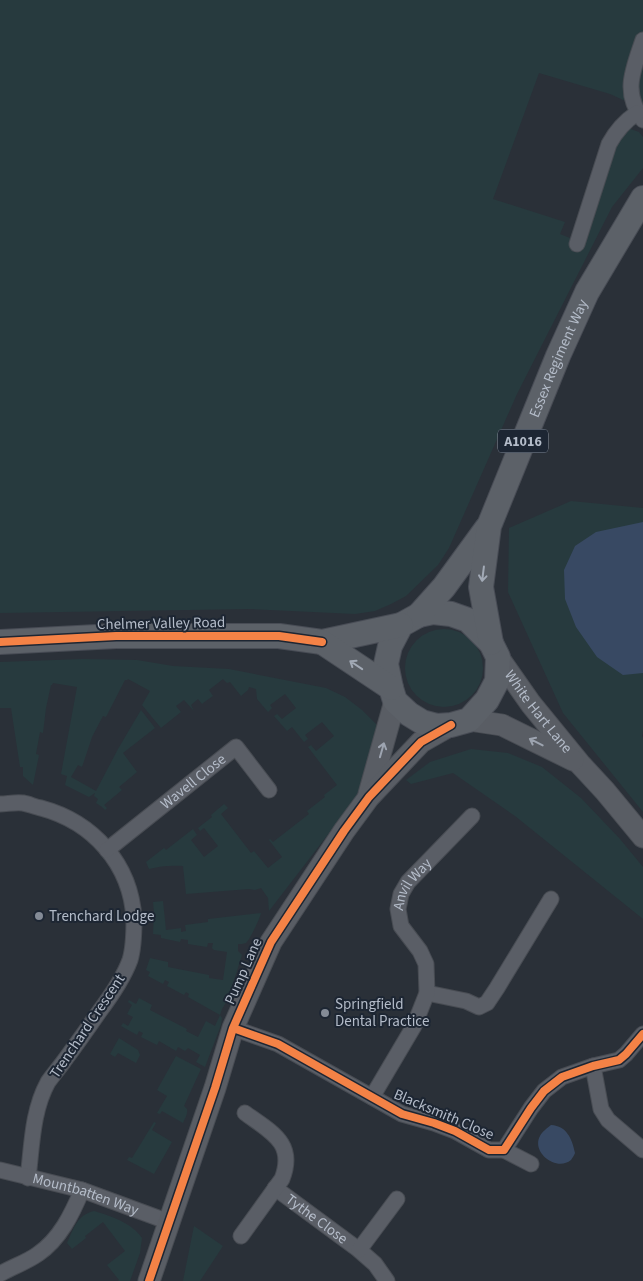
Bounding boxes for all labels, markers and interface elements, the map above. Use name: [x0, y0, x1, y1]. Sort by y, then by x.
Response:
street label: Essex Regiment Way: [524, 296, 593, 421]
road number: A1016: [498, 430, 548, 452]
one-way arrow: [478, 566, 488, 582]
street label: Chelmer Valley Road: [97, 612, 225, 635]
one-way arrow: [350, 660, 364, 670]
street label: White Hart Lane: [499, 666, 577, 758]
one-way arrow: [529, 737, 544, 746]
one-way arrow: [377, 742, 387, 758]
street label: Wavell Close: [156, 749, 230, 814]
street label: Anvil Way: [388, 854, 437, 912]
place label: Trenchard Lodge: [49, 906, 154, 927]
marker: Trenchard Lodge: [33, 910, 45, 922]
street label: Pump Lane: [219, 935, 267, 1008]
street label: Trenchard Crescent: [45, 970, 130, 1083]
place label: Springfield Dental Practice: [335, 994, 429, 1032]
marker: Springfield Dental Practice: [319, 1007, 331, 1019]
street label: Blacksmith Close: [390, 1084, 497, 1145]
street label: Mountbatten Way: [30, 1168, 142, 1221]
street label: Tythe Close: [281, 1189, 352, 1249]

